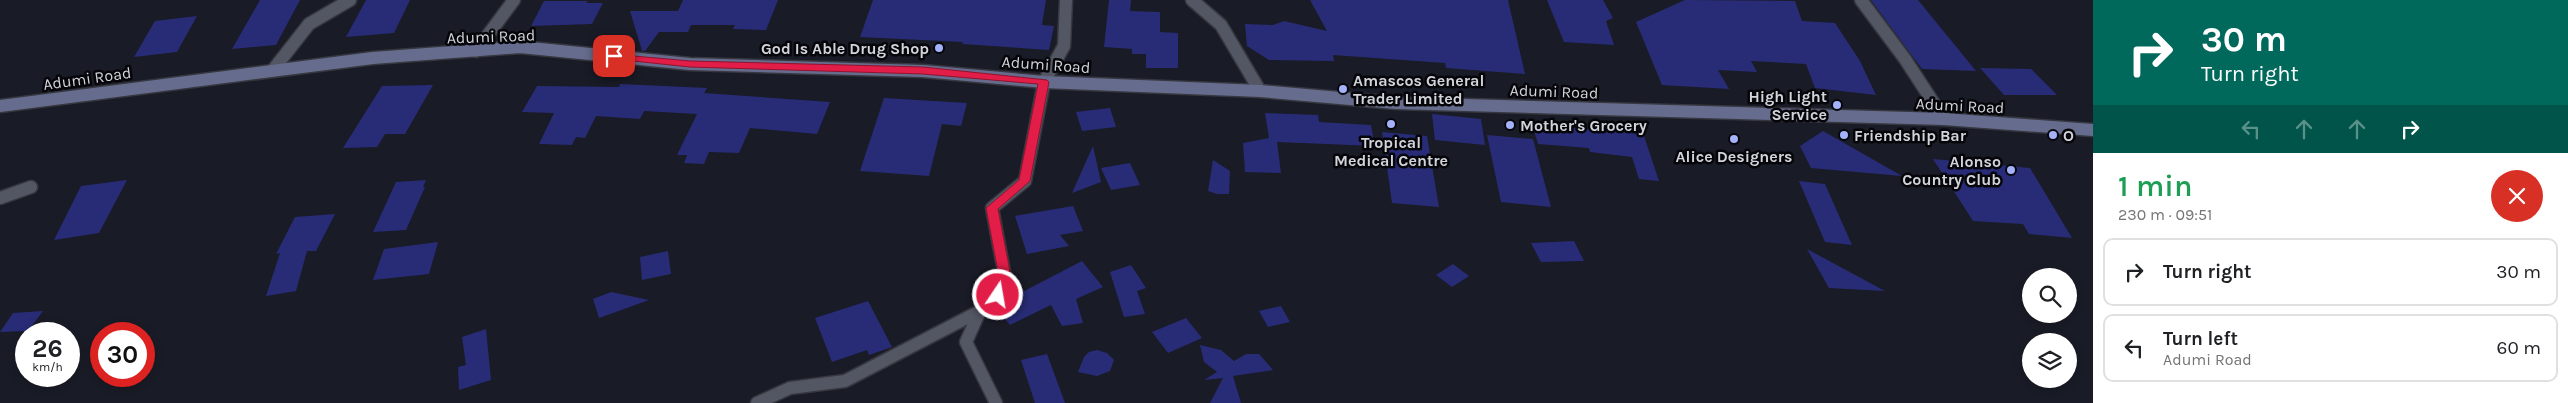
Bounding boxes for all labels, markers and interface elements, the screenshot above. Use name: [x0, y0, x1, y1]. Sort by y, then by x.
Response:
text: 30 m: [2201, 19, 2287, 60]
icon: right: [2118, 20, 2183, 85]
street label: Adumi Road: [446, 25, 536, 48]
pin: [593, 35, 635, 77]
place label: God Is Able Drug Shop: [761, 39, 929, 58]
icon: arrive: [600, 42, 628, 70]
marker: God Is Able Drug Shop: [933, 42, 945, 54]
street label: Adumi Road: [1001, 52, 1091, 77]
text: Turn right: [2201, 61, 2299, 87]
street label: Adumi Road: [42, 63, 132, 94]
place label: Amascos General Trader Limited: [1353, 71, 1484, 108]
street label: Adumi Road: [1509, 80, 1599, 103]
marker: Amascos General Trader Limited: [1337, 83, 1349, 95]
place label: High Light Service: [1748, 87, 1827, 124]
street label: Adumi Road: [1915, 94, 2005, 117]
marker: High Light Service: [1831, 99, 1843, 111]
icon: left: [2237, 115, 2265, 143]
icon: ahead: [2290, 115, 2318, 143]
icon: ahead: [2343, 115, 2371, 143]
icon: right: [2396, 115, 2424, 143]
place label: Mother's Grocery: [1520, 116, 1647, 135]
marker: Tropical Medical Centre: [1385, 118, 1397, 130]
marker: Mother's Grocery: [1504, 119, 1516, 131]
place label: Friendship Bar: [1854, 126, 1967, 145]
place label: O: [2063, 126, 2074, 145]
marker: Friendship Bar: [1838, 129, 1850, 141]
marker: O: [2047, 129, 2059, 141]
place label: Tropical Medical Centre: [1334, 133, 1448, 170]
marker: Alice Designers: [1728, 133, 1740, 145]
place label: Alice Designers: [1676, 147, 1792, 166]
place label: Alonso Country Club: [1902, 152, 2001, 189]
marker: Alonso Country Club: [2005, 164, 2017, 176]
text: 1 min: [2118, 168, 2192, 204]
button: close: [2491, 170, 2543, 222]
text: 230 m · 09:51: [2118, 205, 2212, 224]
icon: right: [2120, 258, 2148, 286]
text: Turn right: [2163, 261, 2252, 283]
text: 30 m: [2496, 261, 2541, 283]
position arrow: [971, 268, 1023, 320]
map controls: [2022, 268, 2077, 388]
button: search: [2022, 268, 2077, 323]
speed limit sign: 30: [90, 322, 155, 387]
text: Turn left: [2163, 328, 2238, 350]
button: layers: [2022, 333, 2077, 388]
text: 26: [32, 334, 63, 363]
icon: left: [2120, 334, 2148, 362]
text: 60 m: [2497, 337, 2541, 359]
text: Adumi Road: [2163, 350, 2252, 369]
text: km/h: [32, 360, 63, 374]

